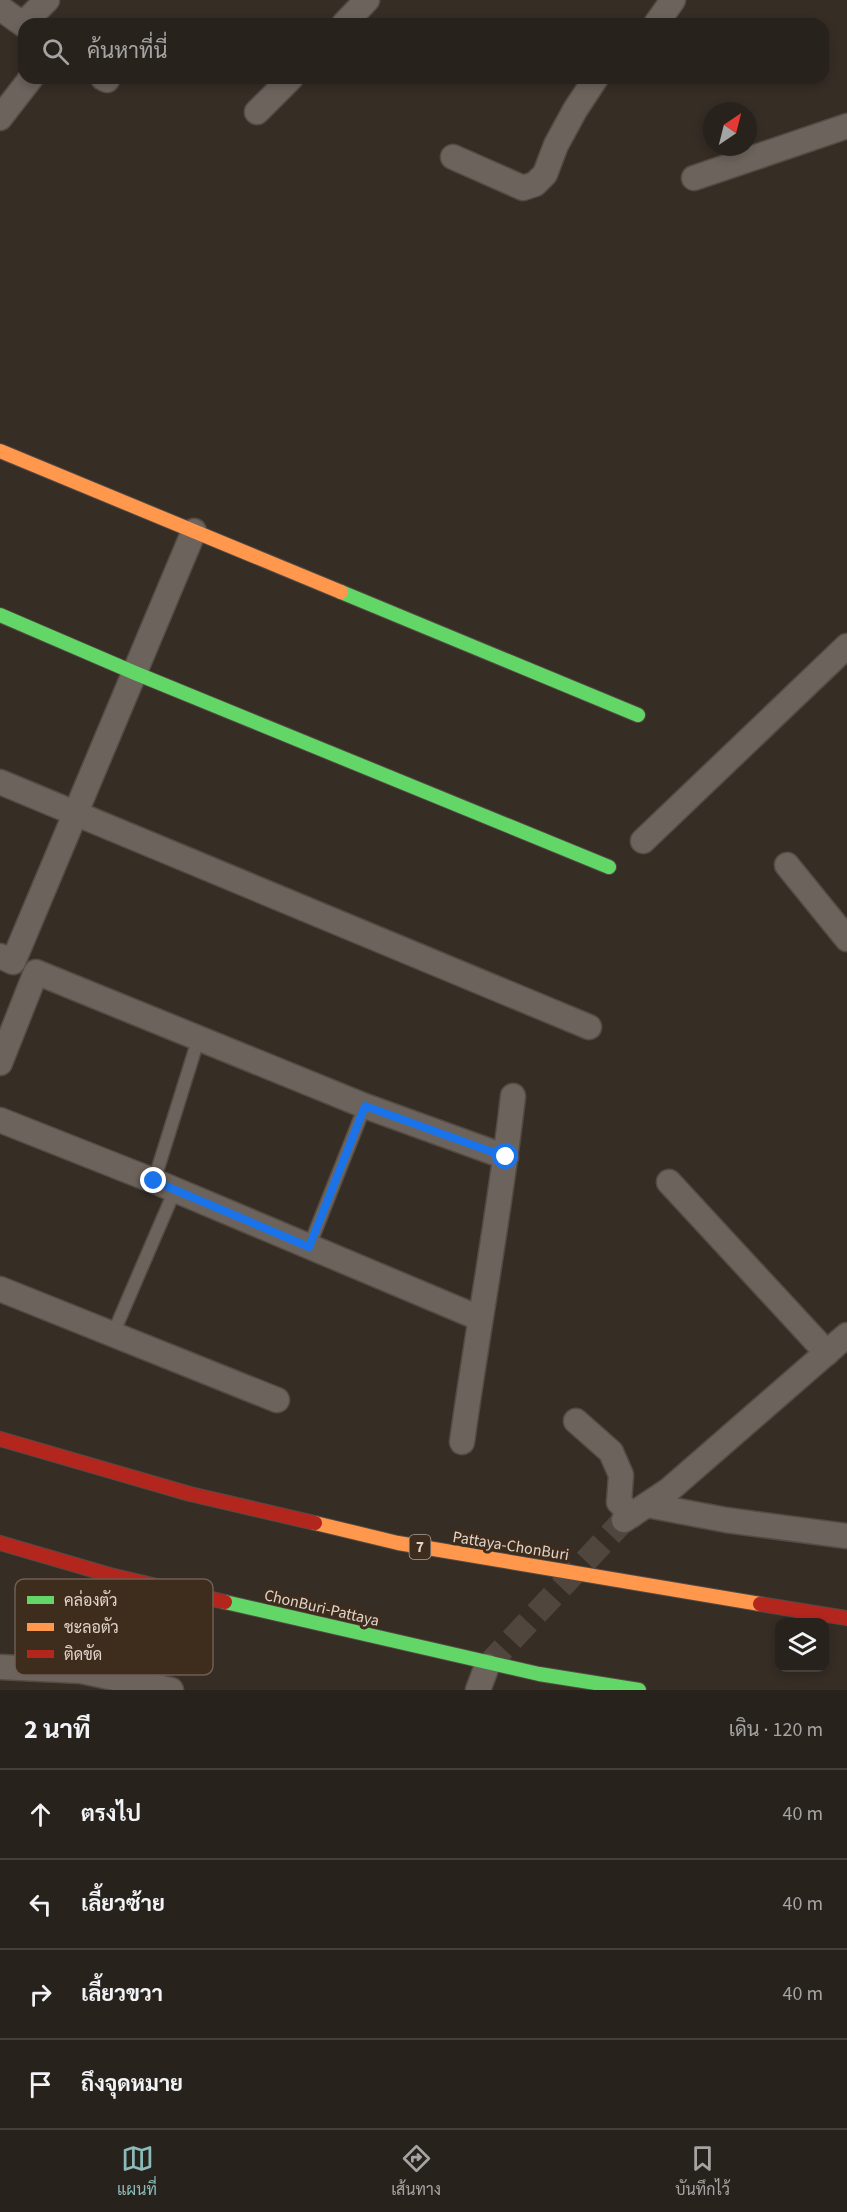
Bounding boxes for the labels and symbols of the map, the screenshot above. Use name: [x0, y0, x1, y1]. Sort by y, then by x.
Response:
north arrow: [703, 102, 757, 156]
route start: [492, 1143, 518, 1169]
route end: [140, 1167, 166, 1193]
street label: Pattaya-ChonBuri: [451, 1526, 571, 1566]
road number: 7: [410, 1535, 430, 1559]
legend: [15, 1579, 213, 1675]
street label: ChonBuri-Pattaya: [262, 1584, 381, 1632]
text: คล่องตัว: [64, 1590, 118, 1612]
text: ชะลอตัว: [64, 1617, 119, 1639]
text: ติดขัด: [64, 1644, 102, 1666]

